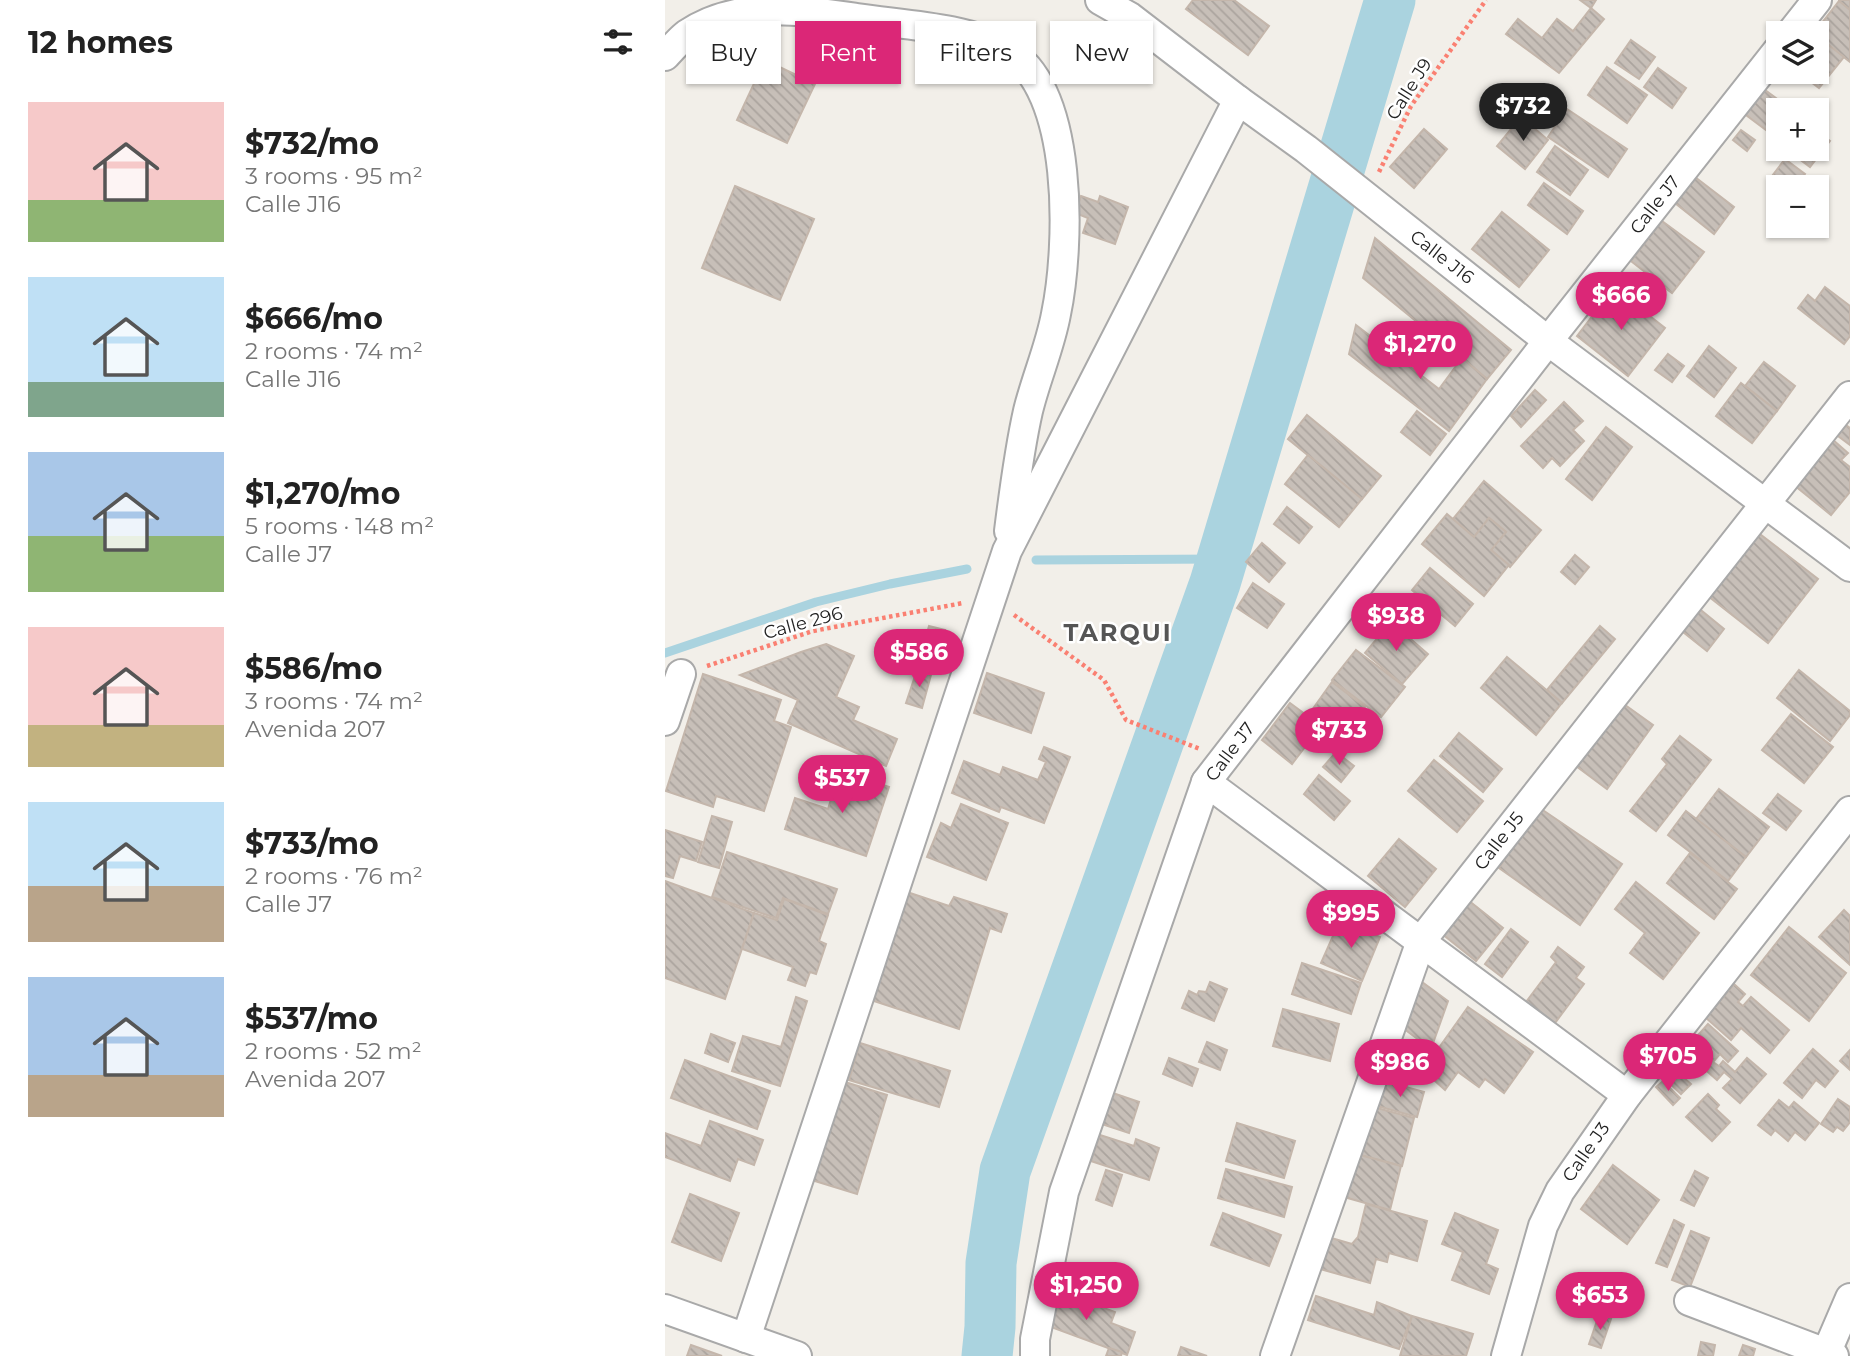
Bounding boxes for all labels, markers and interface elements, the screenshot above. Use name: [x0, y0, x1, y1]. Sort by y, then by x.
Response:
chip: Buy: [686, 21, 781, 84]
chip: Rent: [795, 21, 901, 84]
chip: Filters: [915, 21, 1036, 84]
chip: New: [1050, 21, 1153, 84]
map controls: [1766, 21, 1829, 238]
button: layers: [1766, 21, 1829, 84]
icon: filters: [599, 23, 637, 61]
text: 12 homes: [28, 24, 173, 61]
street label: Calle J9: [1382, 54, 1436, 124]
pin: $732: [1482, 83, 1564, 143]
text: $732: [1495, 92, 1551, 120]
button: +: [1766, 98, 1829, 161]
text: $732/mo: [245, 125, 379, 162]
icon: home: [84, 130, 168, 214]
text: 3 rooms · 95 m²: [245, 162, 423, 190]
street label: Calle J7: [1625, 171, 1685, 239]
button: −: [1766, 175, 1829, 238]
text: Calle J16: [245, 190, 341, 218]
street label: Calle J16: [1406, 225, 1478, 289]
pin: $666: [1580, 272, 1662, 332]
text: $666: [1592, 281, 1650, 309]
text: $666/mo: [245, 300, 383, 337]
icon: home: [84, 305, 168, 389]
pin: $1,270: [1363, 322, 1477, 381]
text: $1,270: [1384, 330, 1456, 358]
text: 2 rooms · 74 m²: [245, 337, 423, 365]
text: Calle J16: [245, 365, 341, 393]
text: $1,270/mo: [245, 475, 400, 512]
icon: home: [84, 480, 168, 564]
text: 5 rooms · 148 m²: [245, 512, 434, 540]
text: Calle J7: [245, 540, 332, 568]
pin: $938: [1355, 594, 1437, 653]
street label: Calle 296: [761, 602, 845, 644]
text: $938: [1367, 602, 1425, 630]
district label: TARQUI: [1063, 618, 1173, 647]
pin: $586: [878, 630, 960, 689]
text: $586: [890, 638, 948, 666]
text: $586/mo: [245, 650, 382, 687]
icon: home: [84, 655, 168, 739]
text: 3 rooms · 74 m²: [245, 687, 423, 715]
pin: $733: [1298, 708, 1380, 767]
text: Avenida 207: [245, 715, 385, 743]
text: $733: [1311, 716, 1367, 744]
street label: Calle J7: [1201, 718, 1259, 786]
pin: $537: [801, 756, 883, 815]
text: $537: [814, 764, 870, 792]
street label: Calle J5: [1469, 808, 1529, 874]
text: $733/mo: [245, 825, 379, 862]
icon: home: [84, 830, 168, 914]
text: 2 rooms · 76 m²: [245, 862, 423, 890]
text: Calle J7: [245, 890, 332, 918]
pin: $995: [1310, 890, 1392, 950]
text: $995: [1322, 899, 1380, 927]
text: $537/mo: [245, 1000, 378, 1037]
icon: home: [84, 1005, 168, 1089]
pin: $705: [1627, 1034, 1709, 1093]
text: 2 rooms · 52 m²: [245, 1037, 422, 1065]
pin: $986: [1359, 1040, 1441, 1099]
text: $705: [1639, 1042, 1697, 1070]
text: $986: [1371, 1048, 1429, 1076]
text: Avenida 207: [245, 1065, 385, 1093]
street label: Calle J3: [1558, 1118, 1614, 1186]
pin: $1,250: [1029, 1262, 1143, 1322]
text: $1,250: [1050, 1271, 1122, 1299]
pin: $653: [1559, 1272, 1641, 1332]
text: $653: [1572, 1281, 1628, 1309]

